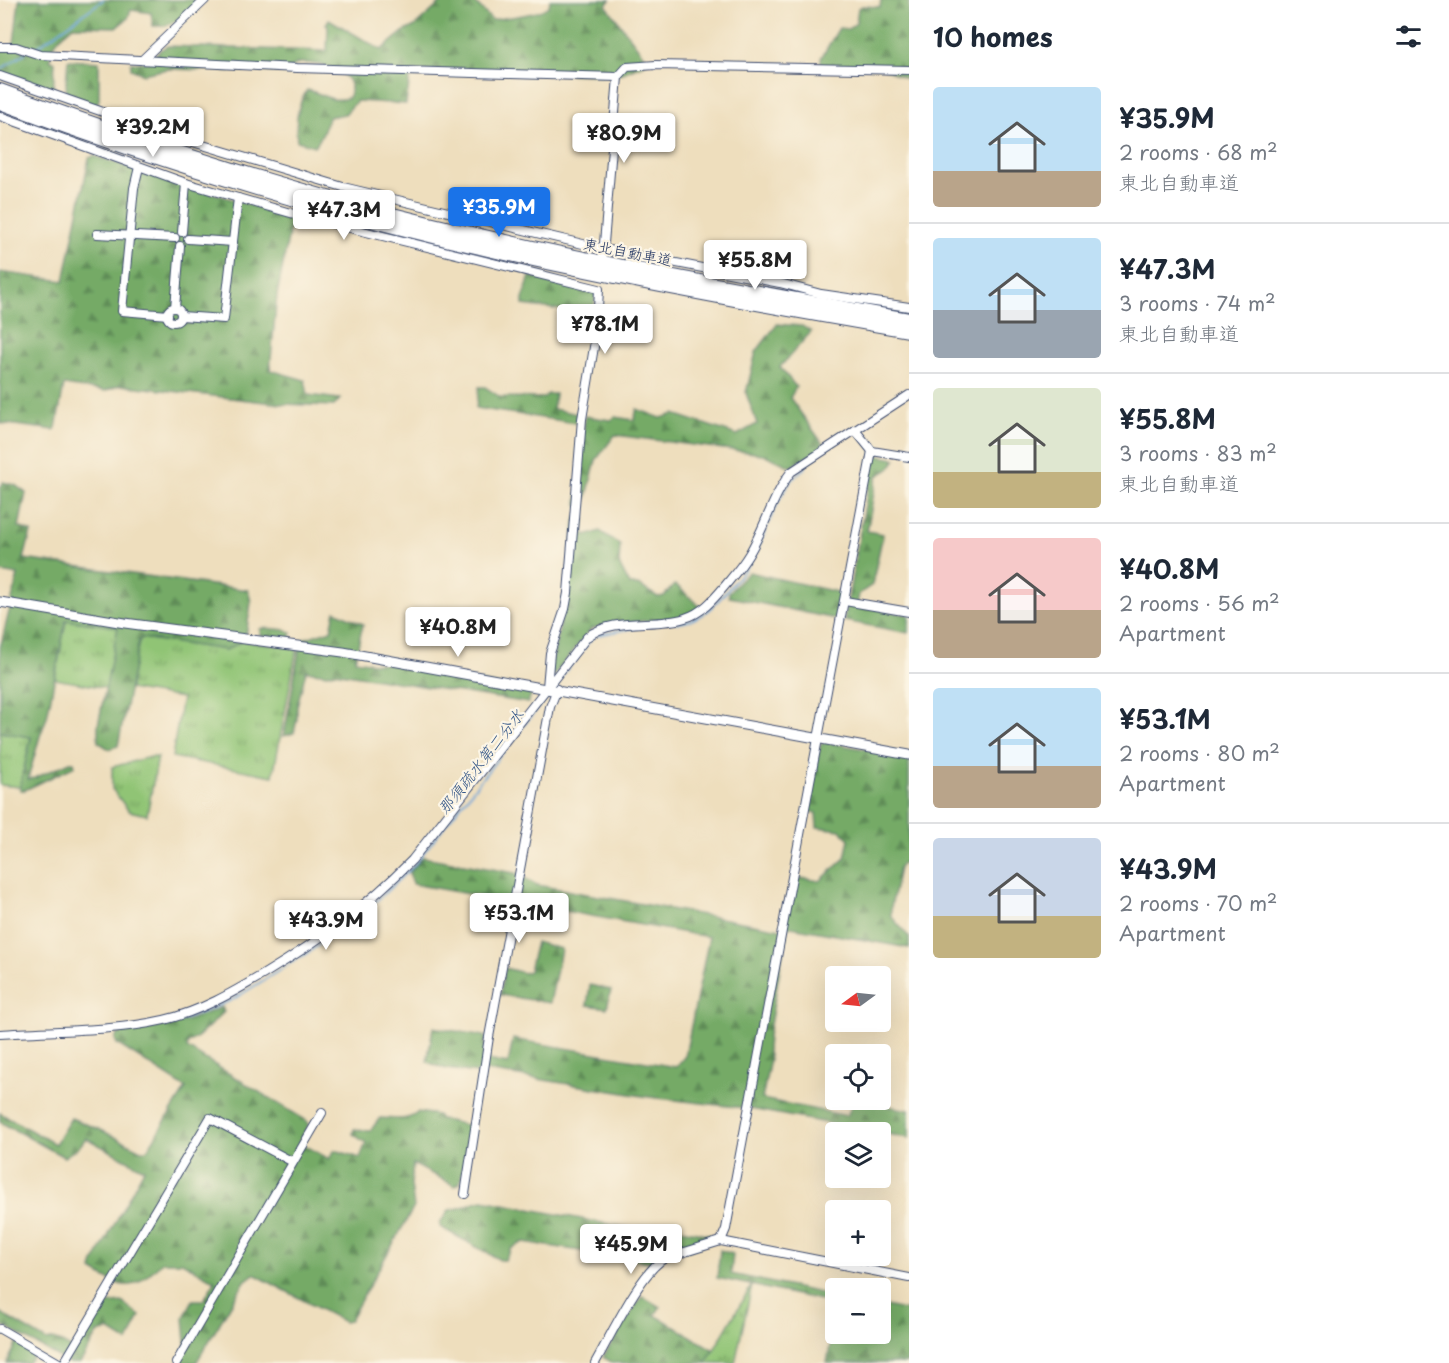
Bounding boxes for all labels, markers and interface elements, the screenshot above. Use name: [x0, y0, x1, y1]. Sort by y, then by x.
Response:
text: 10 homes: [933, 17, 1053, 56]
icon: filters: [1392, 20, 1425, 53]
text: ¥35.9M: [1119, 98, 1215, 137]
pin: ¥39.2M: [104, 107, 202, 158]
text: ¥39.2M: [116, 111, 190, 141]
icon: home: [981, 111, 1053, 183]
pin: ¥80.9M: [575, 113, 673, 164]
text: ¥80.9M: [586, 117, 662, 147]
text: 2 rooms · 68 m²: [1119, 137, 1278, 167]
text: 東北自動車道: [1119, 167, 1239, 197]
pin: ¥35.9M: [450, 187, 548, 238]
pin: ¥47.3M: [295, 190, 393, 241]
text: ¥35.9M: [462, 191, 536, 221]
text: ¥47.3M: [307, 194, 381, 224]
street label: 東北自動車道: [582, 231, 674, 271]
pin: ¥55.8M: [706, 240, 804, 291]
text: ¥55.8M: [718, 244, 792, 274]
text: ¥47.3M: [1119, 249, 1215, 288]
icon: home: [981, 262, 1053, 334]
text: 3 rooms · 74 m²: [1119, 288, 1276, 318]
pin: ¥78.1M: [556, 304, 654, 355]
text: ¥78.1M: [571, 308, 639, 338]
text: 東北自動車道: [1119, 318, 1239, 348]
text: ¥55.8M: [1119, 399, 1216, 438]
icon: home: [981, 412, 1053, 484]
text: 3 rooms · 83 m²: [1119, 438, 1277, 468]
text: 東北自動車道: [1119, 468, 1239, 498]
text: ¥40.8M: [1119, 549, 1219, 588]
icon: home: [981, 562, 1053, 634]
text: 2 rooms · 56 m²: [1119, 588, 1280, 618]
pin: ¥40.8M: [409, 607, 507, 658]
text: ¥40.8M: [419, 611, 497, 641]
text: Apartment: [1119, 618, 1226, 648]
text: ¥53.1M: [1119, 699, 1211, 738]
water label: 那須疏水第二分水: [431, 703, 529, 819]
icon: home: [981, 712, 1053, 784]
text: 2 rooms · 80 m²: [1119, 738, 1280, 768]
text: Apartment: [1119, 768, 1226, 798]
text: ¥43.9M: [1119, 849, 1217, 888]
icon: home: [981, 862, 1053, 934]
text: 2 rooms · 70 m²: [1119, 888, 1277, 918]
pin: ¥53.1M: [470, 893, 568, 944]
text: ¥53.1M: [484, 897, 554, 927]
pin: ¥43.9M: [277, 900, 375, 951]
text: ¥43.9M: [288, 904, 364, 934]
text: Apartment: [1119, 918, 1226, 948]
north arrow: [825, 966, 891, 1032]
map controls: [825, 966, 891, 1344]
button: locate: [825, 1044, 891, 1110]
button: layers: [825, 1122, 891, 1188]
button: +: [825, 1200, 891, 1266]
pin: ¥45.9M: [582, 1224, 680, 1275]
text: ¥45.9M: [594, 1228, 668, 1258]
button: −: [825, 1278, 891, 1344]

